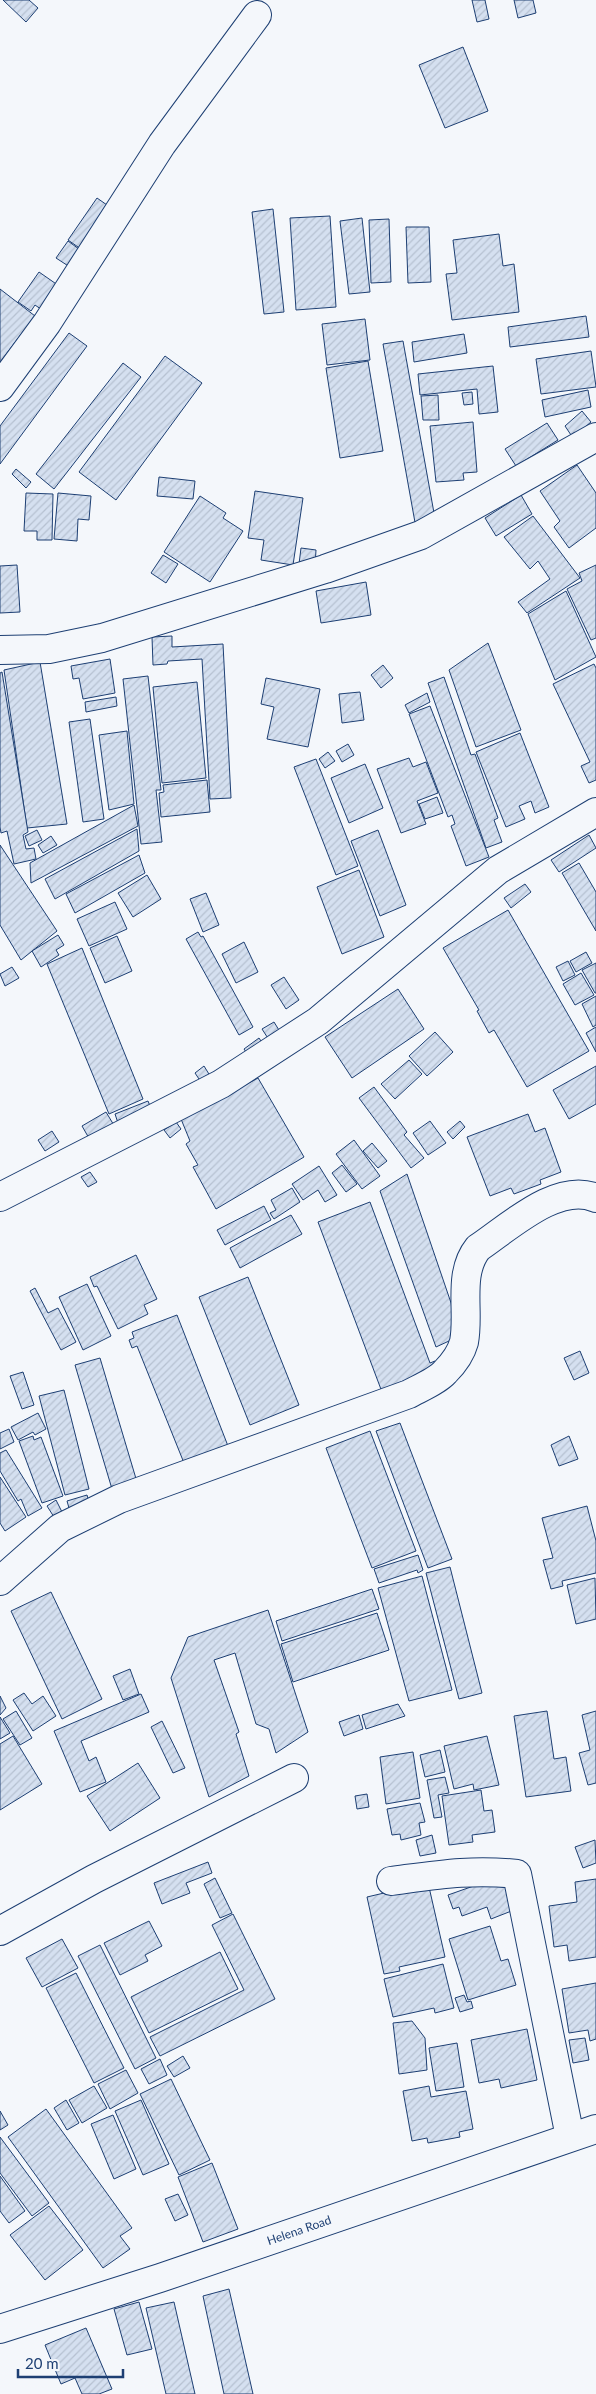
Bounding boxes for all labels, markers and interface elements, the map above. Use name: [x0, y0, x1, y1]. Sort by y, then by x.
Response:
street label: Helena Road: [265, 2212, 333, 2248]
scale bar: [18, 2346, 122, 2378]
text: 20 m: [25, 2354, 59, 2372]

